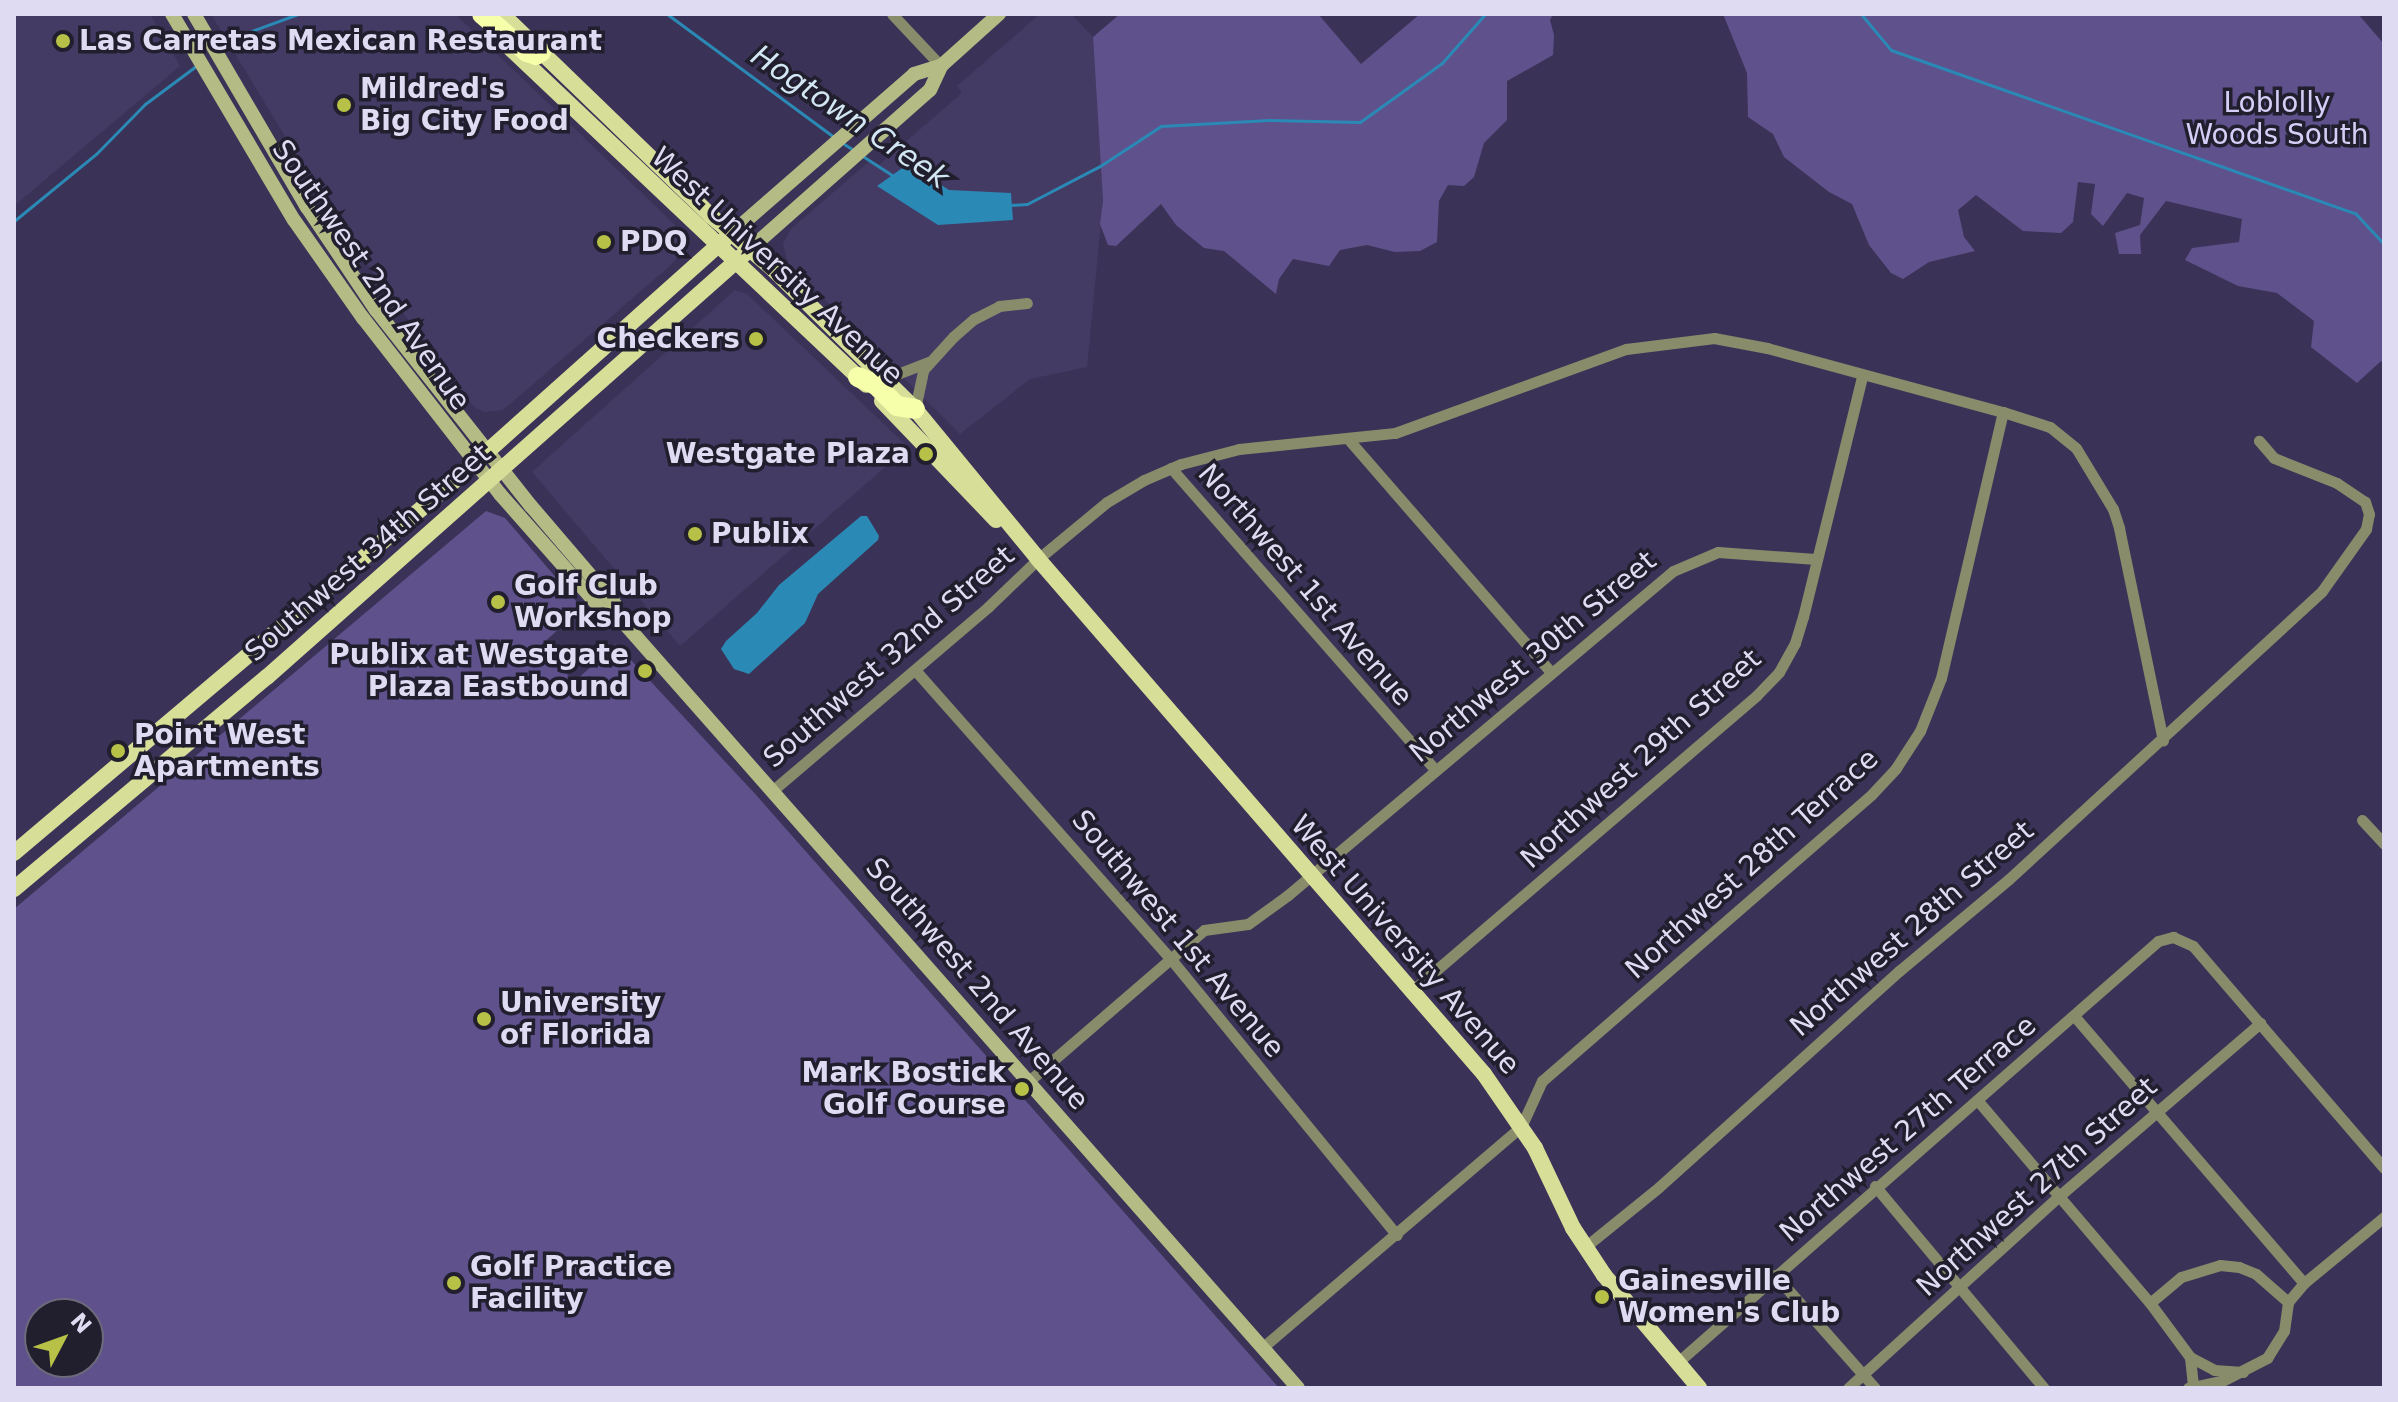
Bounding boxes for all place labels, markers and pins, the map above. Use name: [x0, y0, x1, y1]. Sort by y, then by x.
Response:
place label: Las Carretas Mexican Restaurant: [79, 24, 602, 58]
marker: Las Carretas Mexican Restaurant: [54, 32, 72, 50]
place label: Mildred's Big City Food: [360, 72, 569, 138]
marker: Mildred's Big City Food: [335, 96, 353, 114]
place label: PDQ: [620, 225, 688, 259]
marker: PDQ: [595, 233, 613, 251]
place label: Checkers: [597, 322, 740, 356]
marker: Checkers: [747, 330, 765, 348]
place label: Westgate Plaza: [666, 437, 910, 471]
marker: Westgate Plaza: [917, 445, 935, 463]
place label: Publix: [711, 517, 809, 551]
marker: Publix: [686, 525, 704, 543]
place label: Golf Club Workshop: [514, 569, 671, 635]
marker: Golf Club Workshop: [489, 593, 507, 611]
place label: Publix at Westgate Plaza Eastbound: [329, 638, 629, 704]
marker: Publix at Westgate Plaza Eastbound: [636, 662, 654, 680]
place label: Point West Apartments: [134, 718, 320, 784]
marker: Point West Apartments: [109, 742, 127, 760]
place label: University of Florida: [500, 986, 661, 1052]
marker: University of Florida: [475, 1010, 493, 1028]
place label: Mark Bostick Golf Course: [802, 1056, 1006, 1122]
marker: Mark Bostick Golf Course: [1013, 1080, 1031, 1098]
place label: Golf Practice Facility: [470, 1250, 672, 1316]
place label: Gainesville Women's Club: [1618, 1264, 1840, 1330]
marker: Golf Practice Facility: [445, 1274, 463, 1292]
marker: Gainesville Women's Club: [1593, 1288, 1611, 1306]

